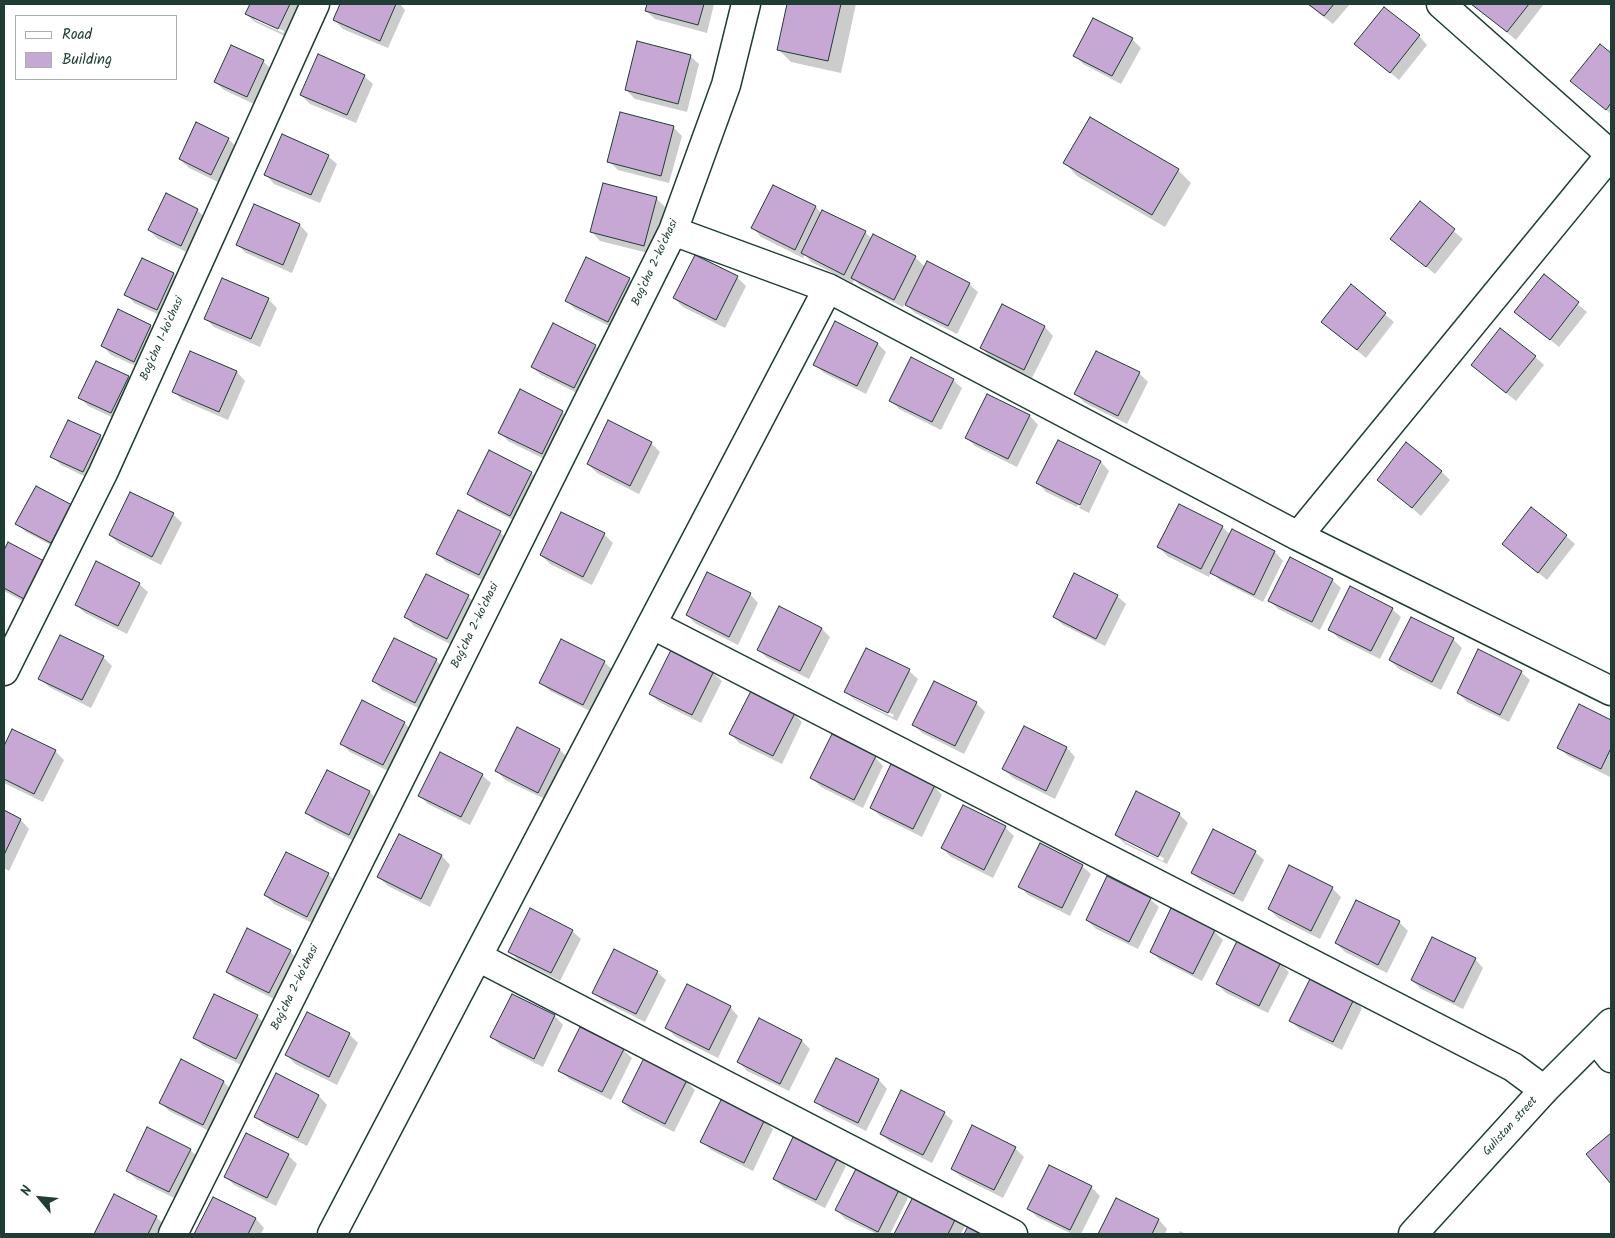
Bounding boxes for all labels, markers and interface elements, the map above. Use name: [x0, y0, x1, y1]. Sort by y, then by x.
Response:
legend: [15, 15, 178, 80]
text: Road: [62, 23, 92, 47]
text: Building: [62, 48, 112, 72]
street label: Bog'cha 2-ko'chasi: [630, 218, 682, 308]
street label: Bog'cha 1-ko'chasi: [138, 295, 188, 383]
street label: Bog'cha 2-ko'chasi: [449, 581, 503, 671]
street label: Bog'cha 2-ko'chasi: [269, 943, 323, 1033]
street label: Gulistan street: [1481, 1094, 1541, 1160]
north arrow: [15, 1173, 65, 1223]
text: N: [15, 1182, 39, 1200]

